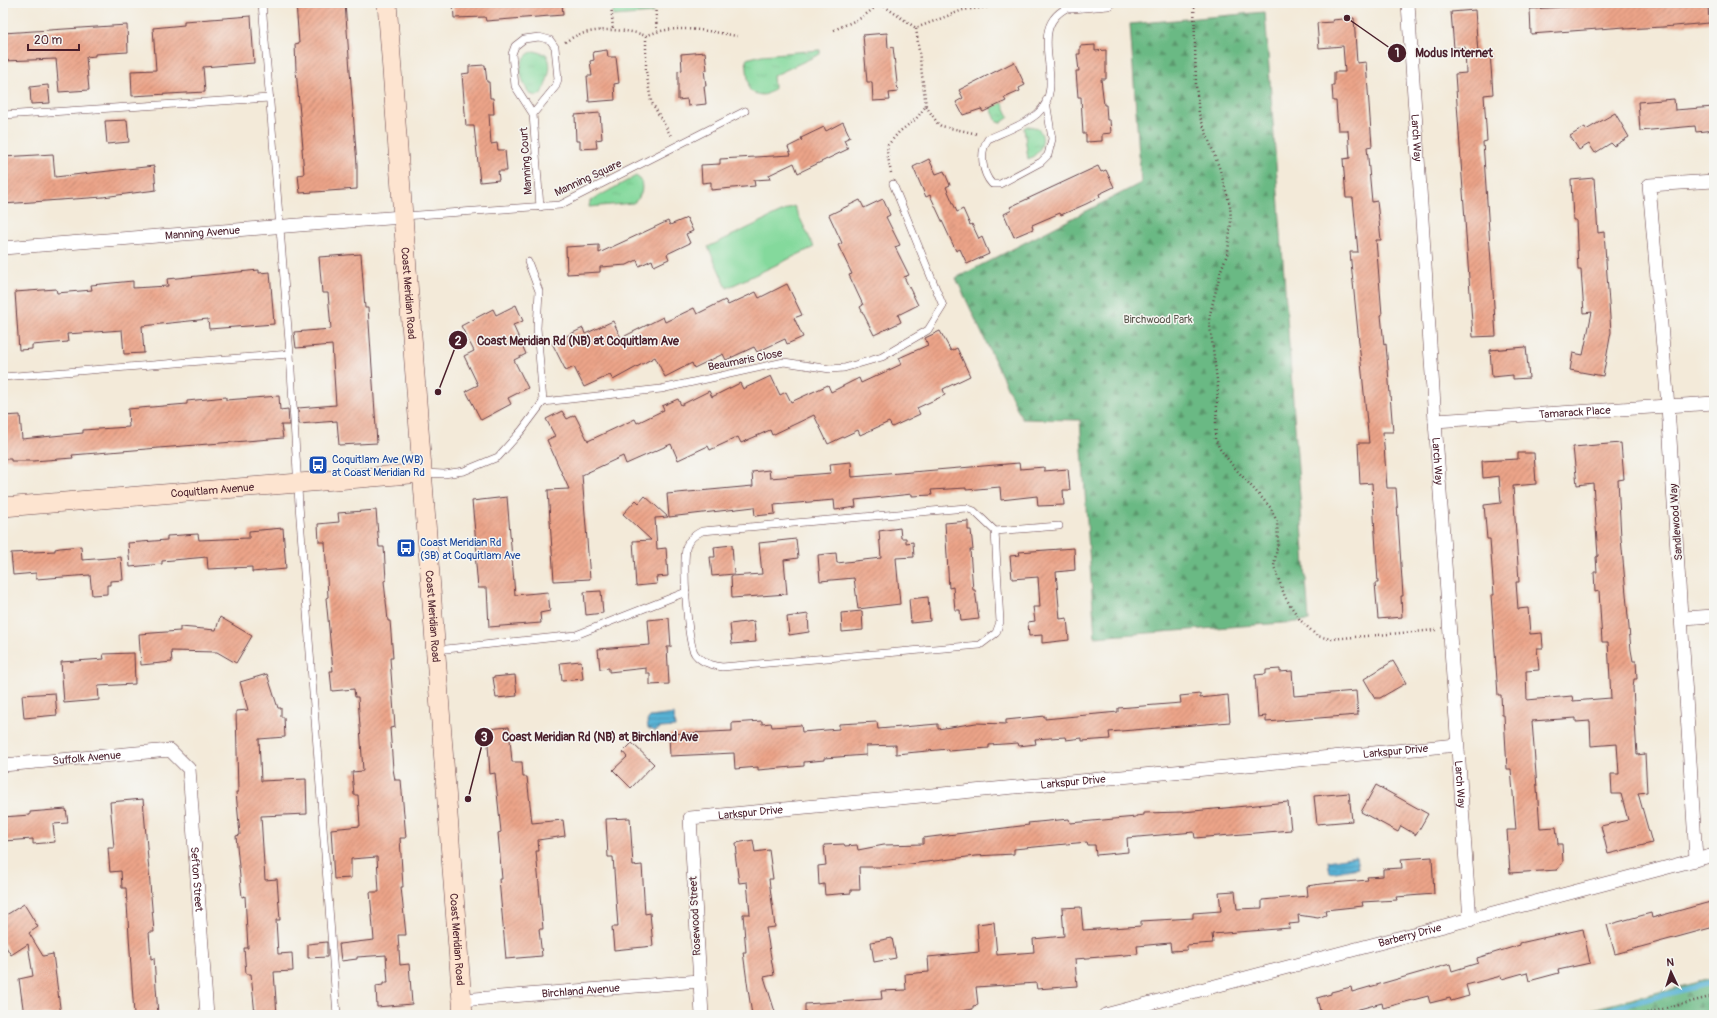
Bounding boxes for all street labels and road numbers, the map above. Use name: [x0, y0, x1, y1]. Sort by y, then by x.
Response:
street label: Larch Way: [1409, 114, 1425, 162]
street label: Manning Court: [517, 126, 535, 195]
street label: Manning Square: [552, 157, 624, 199]
street label: Manning Avenue: [164, 223, 241, 242]
street label: Coast Meridian Road: [399, 247, 419, 340]
street label: Beaumaris Close: [707, 346, 784, 374]
street label: Tamarack Place: [1538, 403, 1612, 421]
street label: Larch Way: [1430, 437, 1446, 486]
street label: Coquitlam Avenue: [170, 480, 255, 500]
street label: Sandlewood Way: [1667, 483, 1685, 561]
street label: Coast Meridian Road: [423, 570, 443, 663]
street label: Larkspur Drive: [1362, 741, 1429, 760]
street label: Suffolk Avenue: [52, 748, 122, 767]
street label: Larch Way: [1452, 760, 1469, 809]
street label: Larkspur Drive: [1040, 772, 1107, 791]
street label: Larkspur Drive: [717, 803, 784, 822]
street label: Sefton Street: [188, 846, 206, 913]
street label: Rosewood Street: [686, 875, 704, 956]
street label: Coast Meridian Road: [447, 893, 467, 986]
street label: Barberry Drive: [1377, 920, 1443, 949]
street label: Birchland Avenue: [541, 981, 621, 1000]

